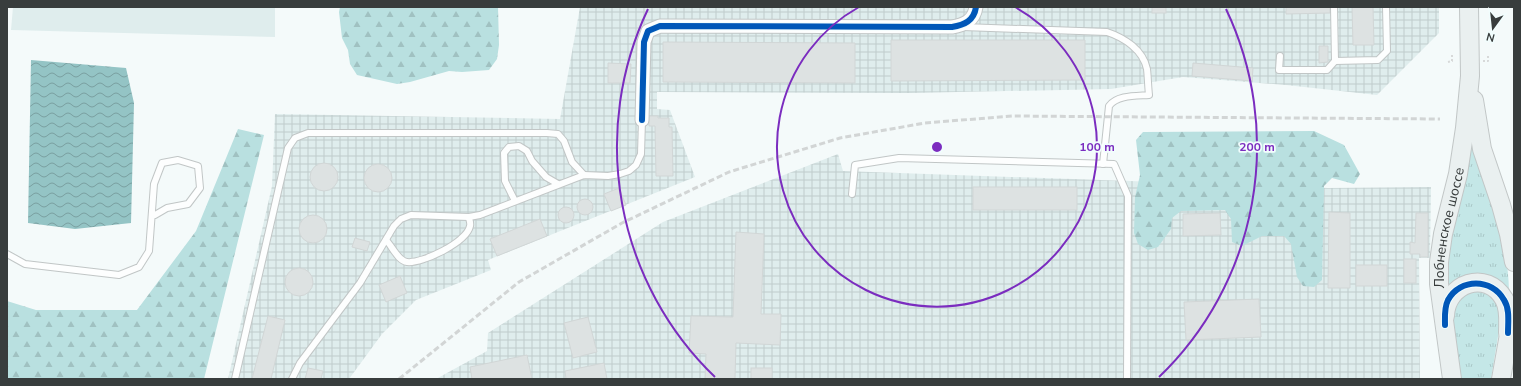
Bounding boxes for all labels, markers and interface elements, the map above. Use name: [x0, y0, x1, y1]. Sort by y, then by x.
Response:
north arrow: [1473, 8, 1513, 48]
text: N: [1485, 29, 1496, 45]
text: 100 m: [1079, 139, 1115, 155]
text: 200 m: [1239, 139, 1275, 155]
centre of rings: [930, 140, 944, 154]
street label: Лобненское шоссе: [1430, 166, 1469, 289]

